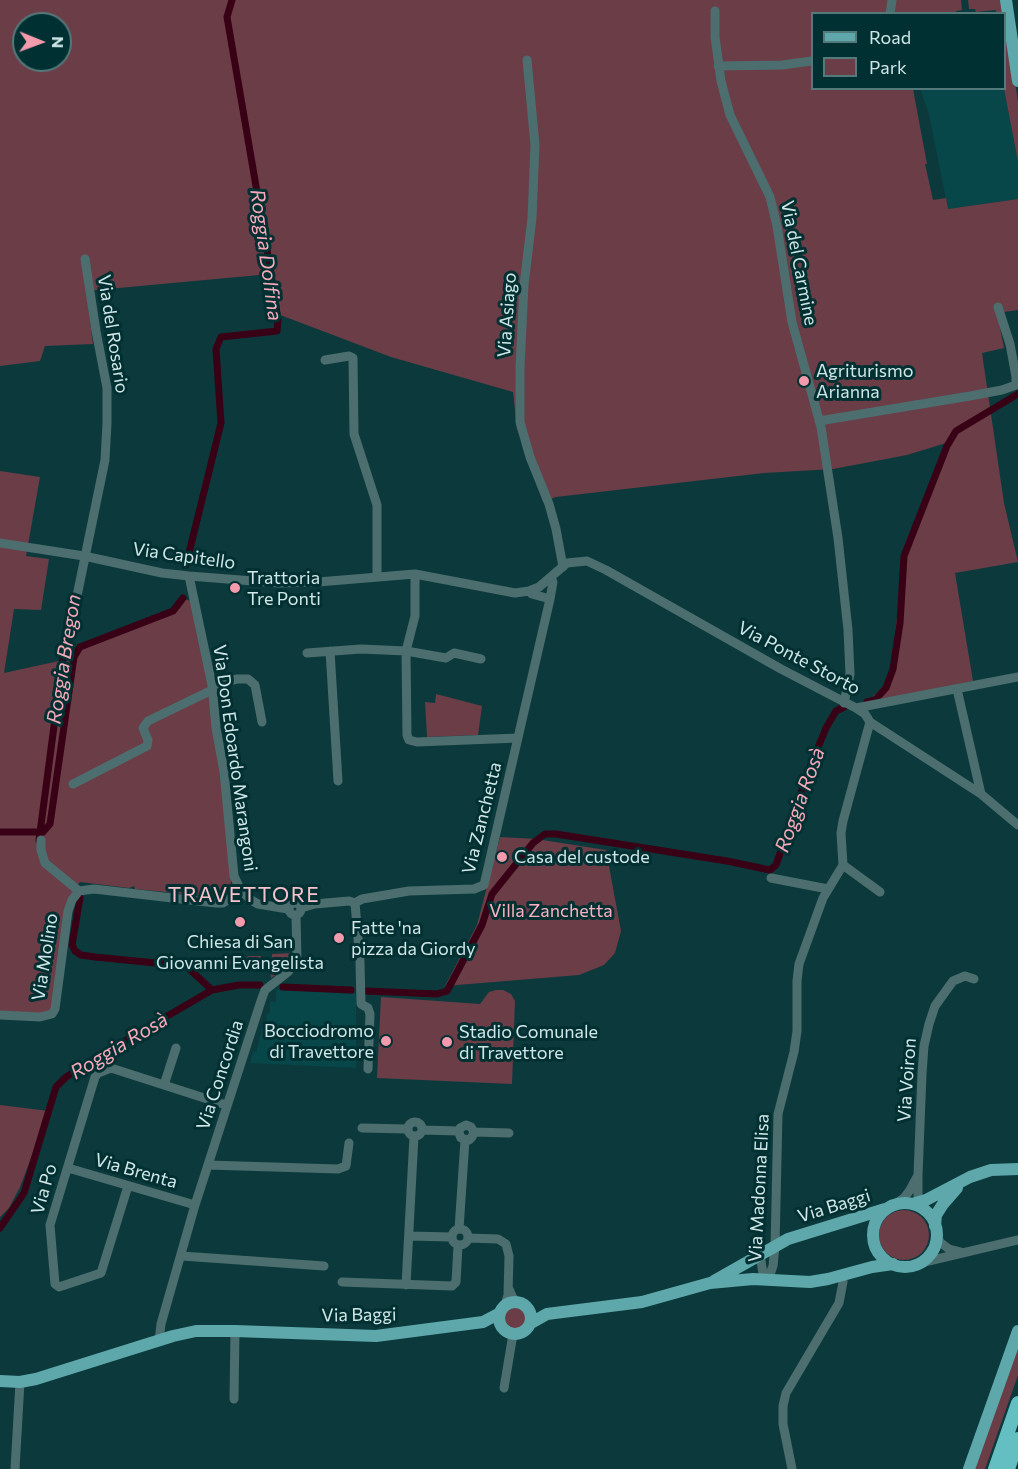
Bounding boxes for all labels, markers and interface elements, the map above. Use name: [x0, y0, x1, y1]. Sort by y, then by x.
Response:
north arrow: [12, 12, 72, 72]
legend: [811, 12, 1006, 90]
text: Road: [869, 26, 911, 48]
text: N: [49, 36, 68, 48]
text: Park: [869, 56, 907, 78]
water label: Roggia Dolfina: [245, 188, 287, 322]
street label: Via del Carmine: [776, 199, 822, 327]
street label: Via Asiago: [493, 272, 521, 358]
street label: Via del Rosario: [93, 273, 133, 395]
place label: Agriturismo Arianna: [816, 360, 913, 403]
marker: Agriturismo Arianna: [797, 374, 811, 388]
street label: Via Capitello: [131, 538, 237, 574]
place label: Trattoria Tre Ponti: [247, 567, 321, 610]
marker: Trattoria Tre Ponti: [228, 581, 242, 595]
water label: Roggia Bregon: [42, 592, 86, 726]
street label: Via Ponte Storto: [734, 617, 864, 699]
street label: Via Don Edoardo Marangoni: [208, 643, 262, 873]
water label: Roggia Rosà: [770, 744, 830, 856]
street label: Via Zanchetta: [458, 760, 506, 876]
place label: Casa del custode: [514, 846, 650, 868]
marker: Casa del custode: [495, 850, 509, 864]
district label: TRAVETTORE: [168, 882, 320, 908]
park label: Villa Zanchetta: [489, 900, 613, 922]
street label: Via Molino: [27, 912, 63, 1002]
marker: Chiesa di San Giovanni Evangelista: [233, 915, 247, 929]
place label: Fatte 'na pizza da Giordy: [351, 917, 475, 960]
place label: Chiesa di San Giovanni Evangelista: [156, 931, 324, 974]
marker: Fatte 'na pizza da Giordy: [332, 931, 346, 945]
water label: Roggia Rosà: [66, 1007, 172, 1085]
street label: Via Concordia: [192, 1017, 248, 1133]
place label: Bocciodromo di Travettore: [264, 1020, 374, 1062]
place label: Stadio Comunale di Travettore: [459, 1021, 598, 1064]
marker: Bocciodromo di Travettore: [379, 1034, 393, 1048]
marker: Stadio Comunale di Travettore: [440, 1035, 454, 1049]
street label: Via Voiron: [893, 1037, 921, 1123]
street label: Via Madonna Elisa: [744, 1113, 774, 1263]
street label: Via Brenta: [92, 1149, 180, 1193]
street label: Via Po: [27, 1161, 61, 1217]
street label: Via Baggi: [795, 1185, 873, 1227]
street label: Via Baggi: [321, 1304, 397, 1326]

